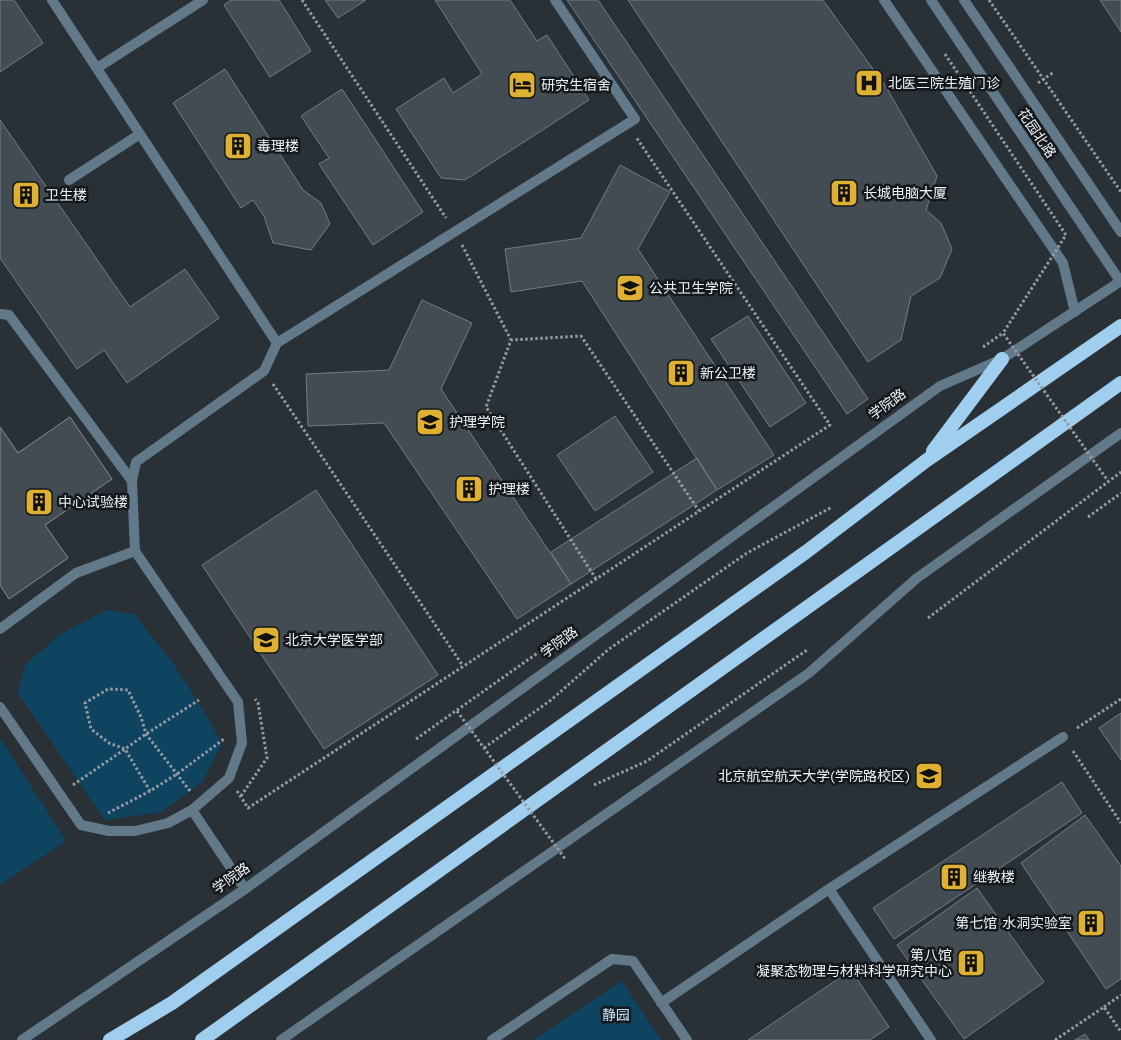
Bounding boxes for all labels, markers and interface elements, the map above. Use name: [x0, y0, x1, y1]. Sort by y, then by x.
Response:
hospital icon: 北医三院生殖门诊: [854, 68, 884, 98]
hotel icon: 研究生宿舍: [507, 70, 537, 100]
place label: 北医三院生殖门诊: [888, 75, 1000, 91]
place label: 研究生宿舍: [541, 77, 611, 93]
street label: 花园北路: [1015, 105, 1059, 161]
building icon: 毒理楼: [223, 131, 253, 161]
place label: 毒理楼: [257, 138, 299, 154]
building icon: 长城电脑大厦: [829, 178, 859, 208]
building icon: 卫生楼: [11, 180, 41, 210]
place label: 长城电脑大厦: [863, 185, 947, 201]
place label: 卫生楼: [45, 187, 87, 203]
school or university icon: 公共卫生学院: [615, 273, 645, 303]
place label: 公共卫生学院: [649, 280, 733, 296]
building icon: 新公卫楼: [666, 358, 696, 388]
place label: 新公卫楼: [700, 365, 756, 381]
street label: 学院路: [865, 385, 909, 423]
school or university icon: 护理学院: [415, 407, 445, 437]
place label: 护理学院: [449, 414, 505, 430]
building icon: 护理楼: [454, 474, 484, 504]
place label: 护理楼: [488, 481, 530, 497]
building icon: 中心试验楼: [24, 487, 54, 517]
place label: 中心试验楼: [58, 494, 128, 510]
street label: 学院路: [537, 623, 581, 661]
school or university icon: 北京大学医学部: [251, 625, 281, 655]
place label: 北京大学医学部: [285, 632, 383, 648]
school or university icon: 北京航空航天大学(学院路校区): [914, 761, 944, 791]
place label: 北京航空航天大学(学院路校区): [718, 768, 910, 784]
street label: 学院路: [209, 859, 253, 897]
building icon: 继教楼: [939, 862, 969, 892]
place label: 继教楼: [973, 869, 1015, 885]
building icon: 第七馆 水洞实验室: [1076, 908, 1106, 938]
place label: 第七馆 水洞实验室: [955, 915, 1072, 931]
place label: 第八馆 凝聚态物理与材料科学研究中心: [756, 947, 952, 979]
building icon: 第八馆 凝聚态物理与材料科学研究中心: [956, 948, 986, 978]
park label: 静园: [602, 1007, 630, 1023]

